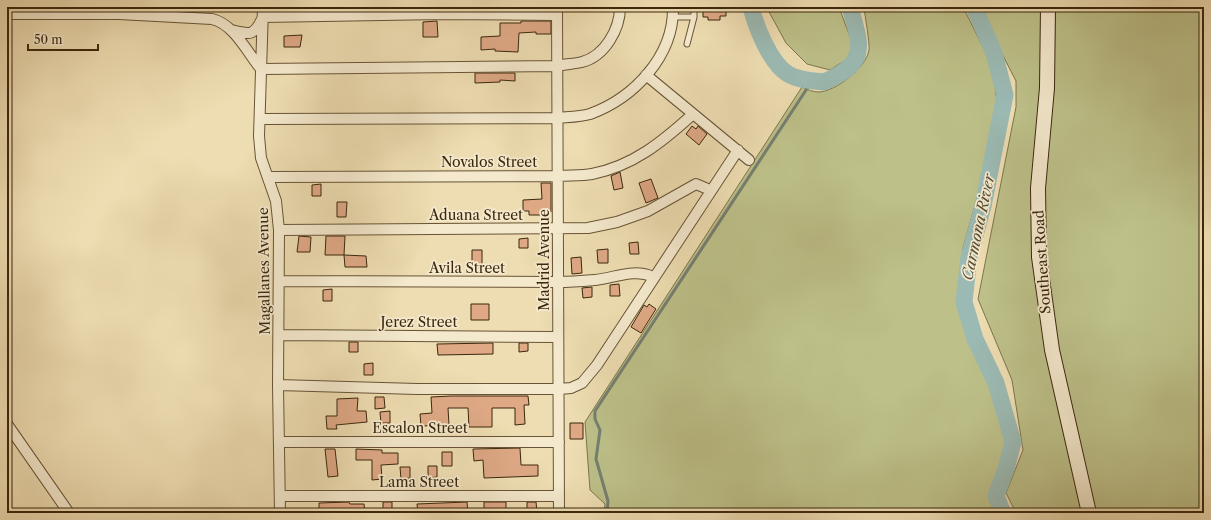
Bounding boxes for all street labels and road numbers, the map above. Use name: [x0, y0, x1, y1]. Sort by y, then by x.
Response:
street label: Novalos Street: [441, 153, 537, 171]
street label: Aduana Street: [428, 206, 523, 224]
street label: Magallanes Avenue: [254, 207, 274, 335]
street label: Madrid Avenue: [535, 209, 553, 311]
street label: Southeast Road: [1029, 209, 1055, 314]
street label: Avila Street: [428, 259, 505, 277]
street label: Jerez Street: [379, 313, 457, 331]
street label: Escalon Street: [372, 419, 468, 437]
street label: Lama Street: [379, 473, 459, 491]

